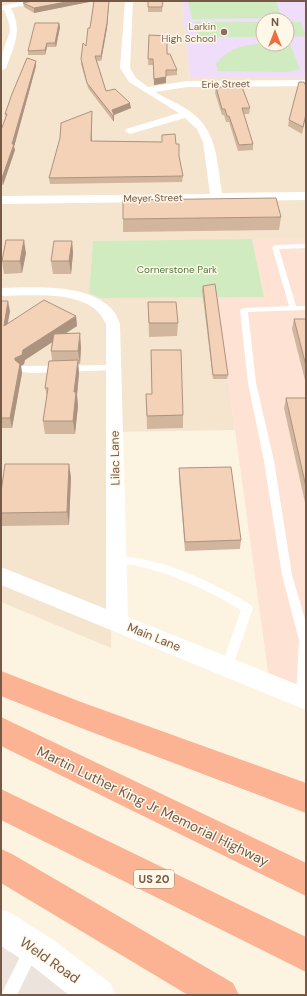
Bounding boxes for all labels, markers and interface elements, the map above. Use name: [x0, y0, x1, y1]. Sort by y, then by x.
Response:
north arrow: [255, 12, 295, 52]
text: N: [271, 15, 279, 29]
place label: Larkin High School: [161, 20, 216, 45]
marker: Larkin High School: [219, 27, 229, 37]
street label: Erie Street: [202, 77, 250, 91]
street label: Meyer Street: [123, 191, 183, 205]
park label: Cornerstone Park: [137, 263, 217, 276]
street label: Lilac Lane: [107, 430, 123, 486]
street label: Main Lane: [125, 619, 183, 655]
street label: Martin Luther King Jr Memorial Highway: [34, 742, 272, 870]
road number: US 20: [134, 870, 174, 888]
street label: Weld Road: [17, 933, 83, 987]

